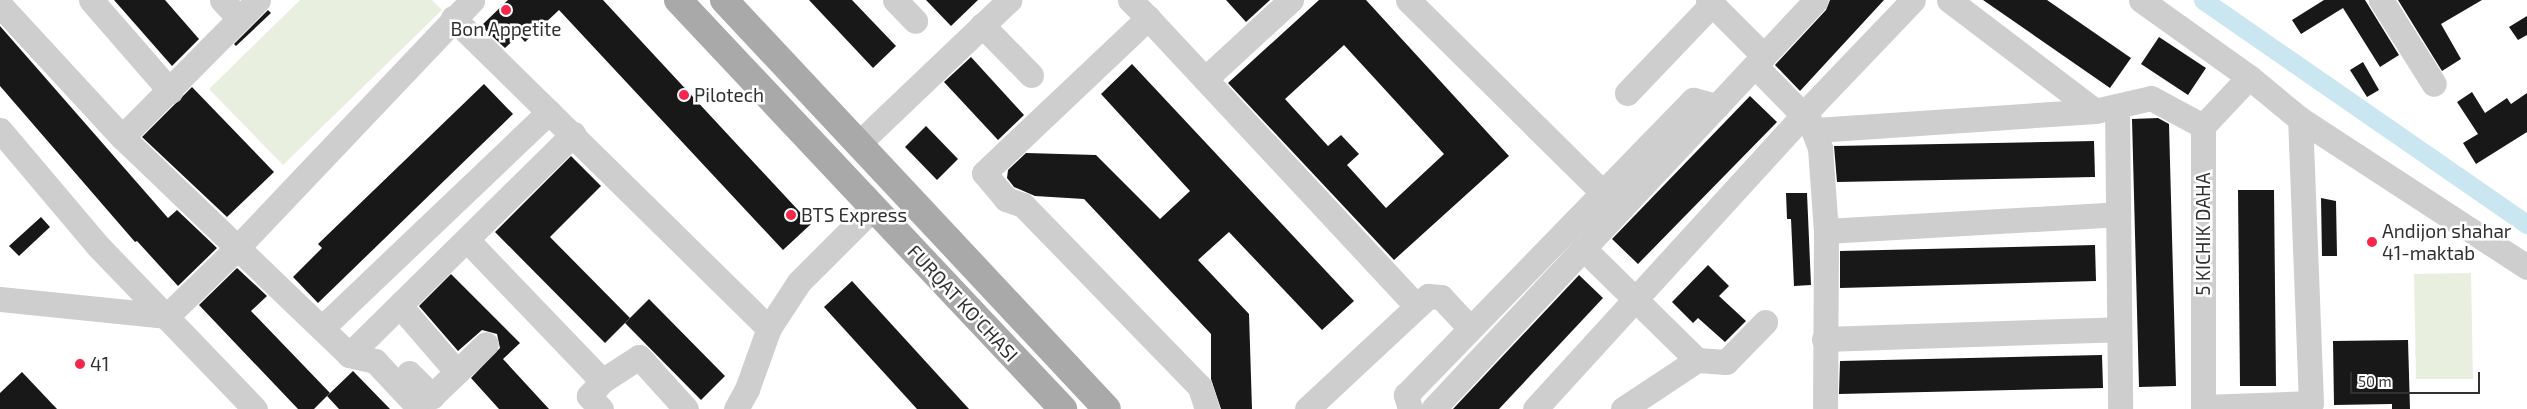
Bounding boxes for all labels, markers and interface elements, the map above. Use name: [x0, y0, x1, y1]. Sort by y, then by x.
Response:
marker: Bon Appetite: [500, 4, 512, 16]
place label: Bon Appetite: [450, 18, 562, 40]
place label: Pilotech: [694, 84, 764, 106]
marker: Pilotech: [678, 89, 690, 101]
street label: 5 KICHIK DAHA: [2192, 172, 2214, 296]
place label: BTS Express: [801, 204, 907, 226]
marker: BTS Express: [785, 209, 797, 221]
place label: Andijon shahar 41-maktab: [2382, 220, 2511, 264]
marker: Andijon shahar 41-maktab: [2366, 236, 2378, 248]
street label: FURQAT KO'CHASI: [903, 240, 1023, 366]
place label: 41: [90, 353, 109, 375]
marker: 41: [74, 358, 86, 370]
scale bar: [2352, 362, 2482, 394]
text: 50 m: [2358, 372, 2392, 390]

